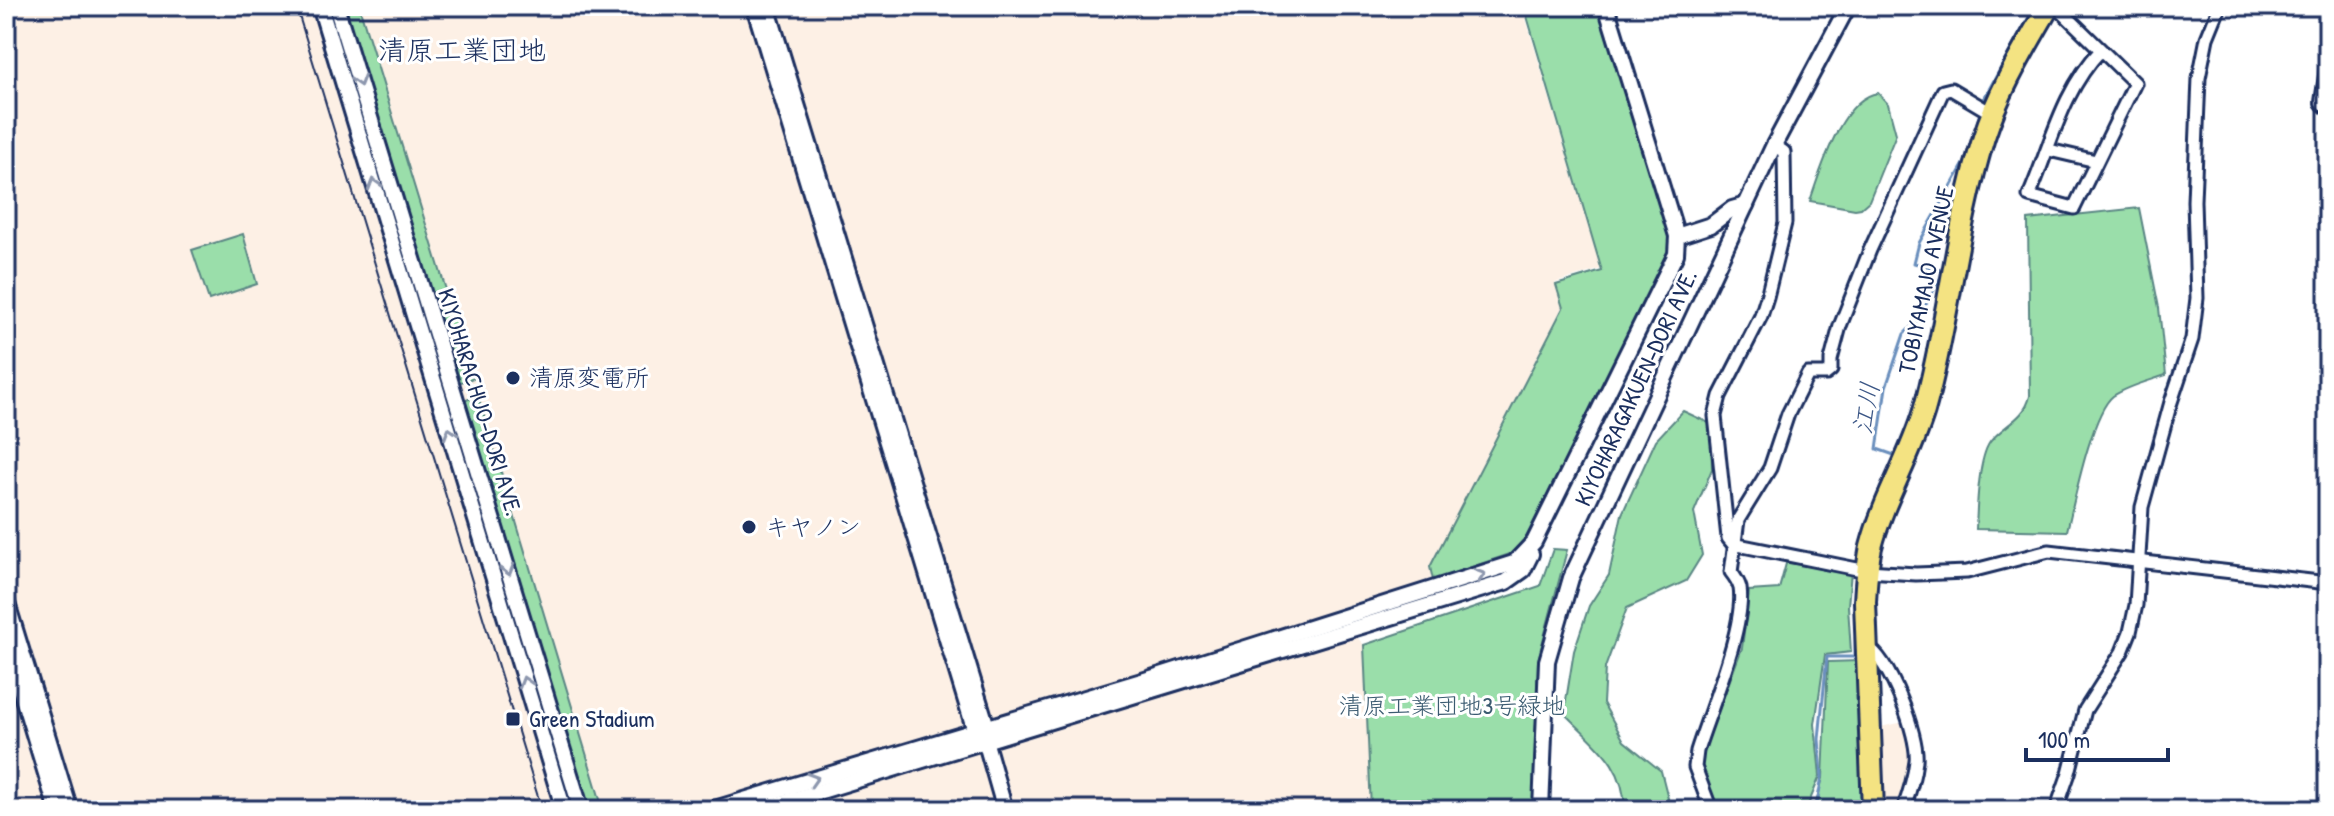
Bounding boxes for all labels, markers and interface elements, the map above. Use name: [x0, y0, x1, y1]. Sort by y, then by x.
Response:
district label: 清原工業団地: [378, 31, 546, 69]
one-way arrow: [350, 73, 366, 87]
one-way arrow: [367, 178, 383, 191]
street label: TOBIYAMAJO AVENUE: [1890, 183, 1961, 376]
street label: KIYOHARAGAKUEN-DORI AVE.: [1566, 264, 1704, 511]
street label: KIYOHARACHUO-DORI AVE.: [431, 284, 531, 519]
place label: 清原変電所: [529, 361, 649, 393]
marker: 清原変電所: [504, 369, 522, 387]
water label: 江川: [1844, 379, 1887, 437]
one-way arrow: [443, 427, 459, 440]
place label: キヤノン: [765, 510, 861, 542]
marker: キヤノン: [740, 518, 758, 536]
one-way arrow: [499, 563, 515, 577]
one-way arrow: [1472, 568, 1486, 584]
one-way arrow: [518, 675, 534, 689]
park label: 清原工業団地3号緑地: [1339, 689, 1565, 721]
place label: Green Stadium: [529, 702, 655, 734]
marker: Green Stadium: [504, 710, 522, 728]
scale bar: [2026, 712, 2168, 762]
text: 100 m: [2038, 723, 2090, 755]
one-way arrow: [805, 772, 819, 788]

